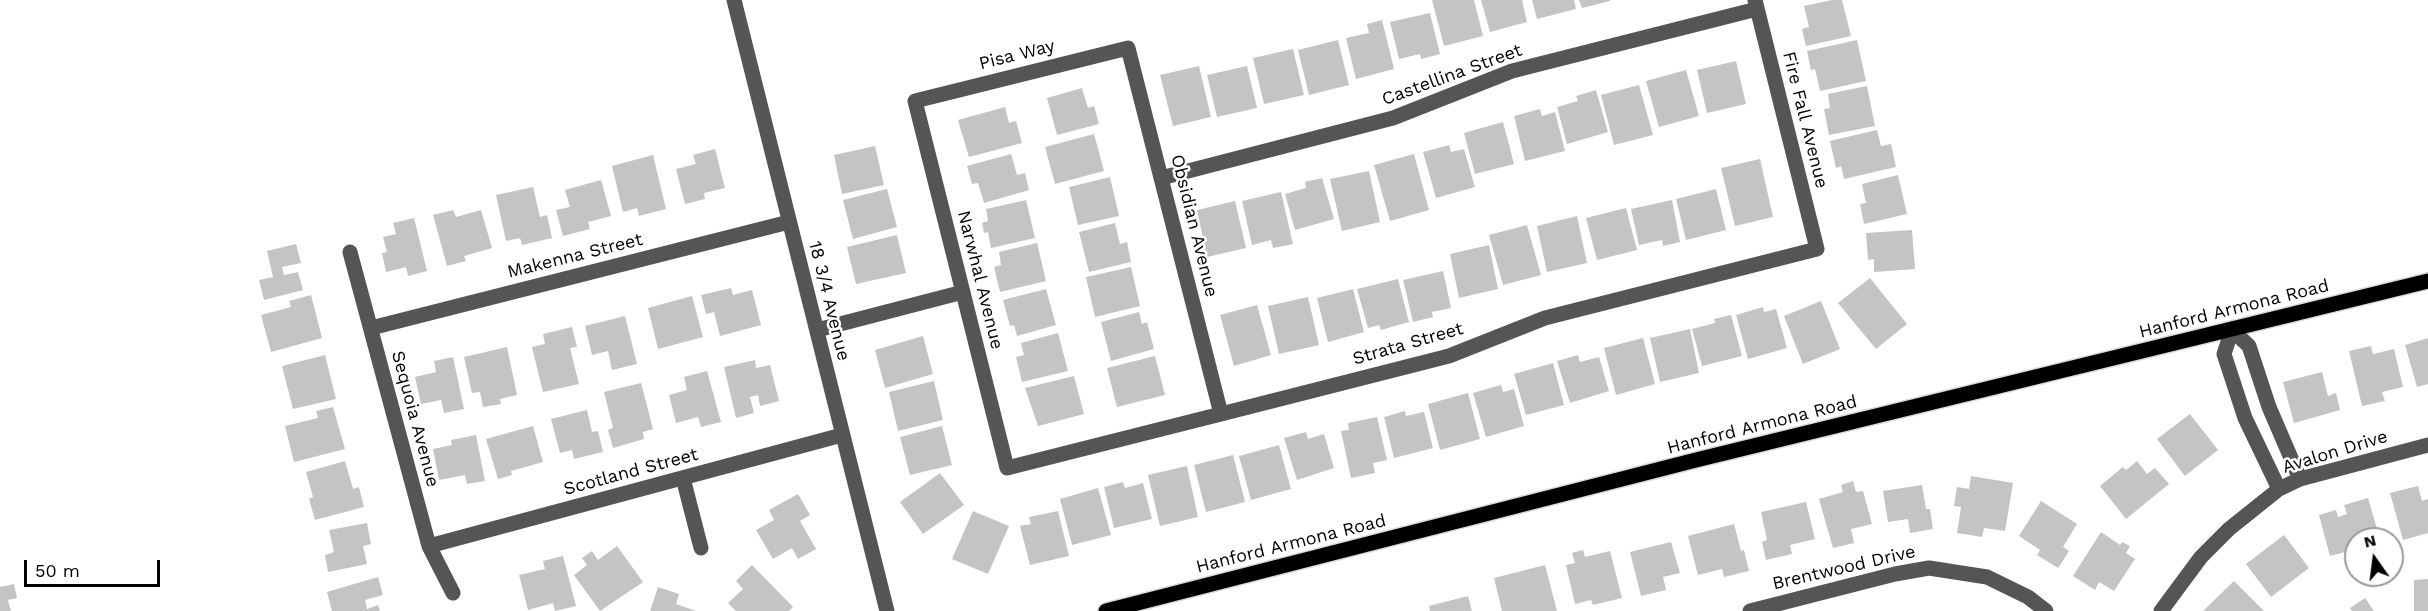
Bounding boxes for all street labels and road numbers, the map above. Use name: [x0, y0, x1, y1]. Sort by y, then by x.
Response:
street label: Pisa Way: [977, 35, 1057, 75]
street label: Castellina Street: [1379, 40, 1525, 110]
street label: Fire Fall Avenue: [1778, 49, 1832, 191]
street label: Obsidian Avenue: [1166, 152, 1222, 300]
street label: Narwhal Avenue: [952, 208, 1008, 352]
street label: Makenna Street: [505, 229, 645, 283]
street label: 18 3/4 Avenue: [804, 239, 854, 363]
street label: Hanford Armona Road: [2137, 275, 2331, 343]
street label: Strata Street: [1350, 318, 1466, 370]
street label: Sequoia Avenue: [386, 349, 444, 489]
street label: Hanford Armona Road: [1665, 391, 1859, 459]
street label: Avalon Drive: [2280, 426, 2390, 478]
street label: Scotland Street: [561, 444, 701, 500]
street label: Hanford Armona Road: [1194, 510, 1388, 578]
street label: Brentwood Drive: [1770, 541, 1918, 595]

